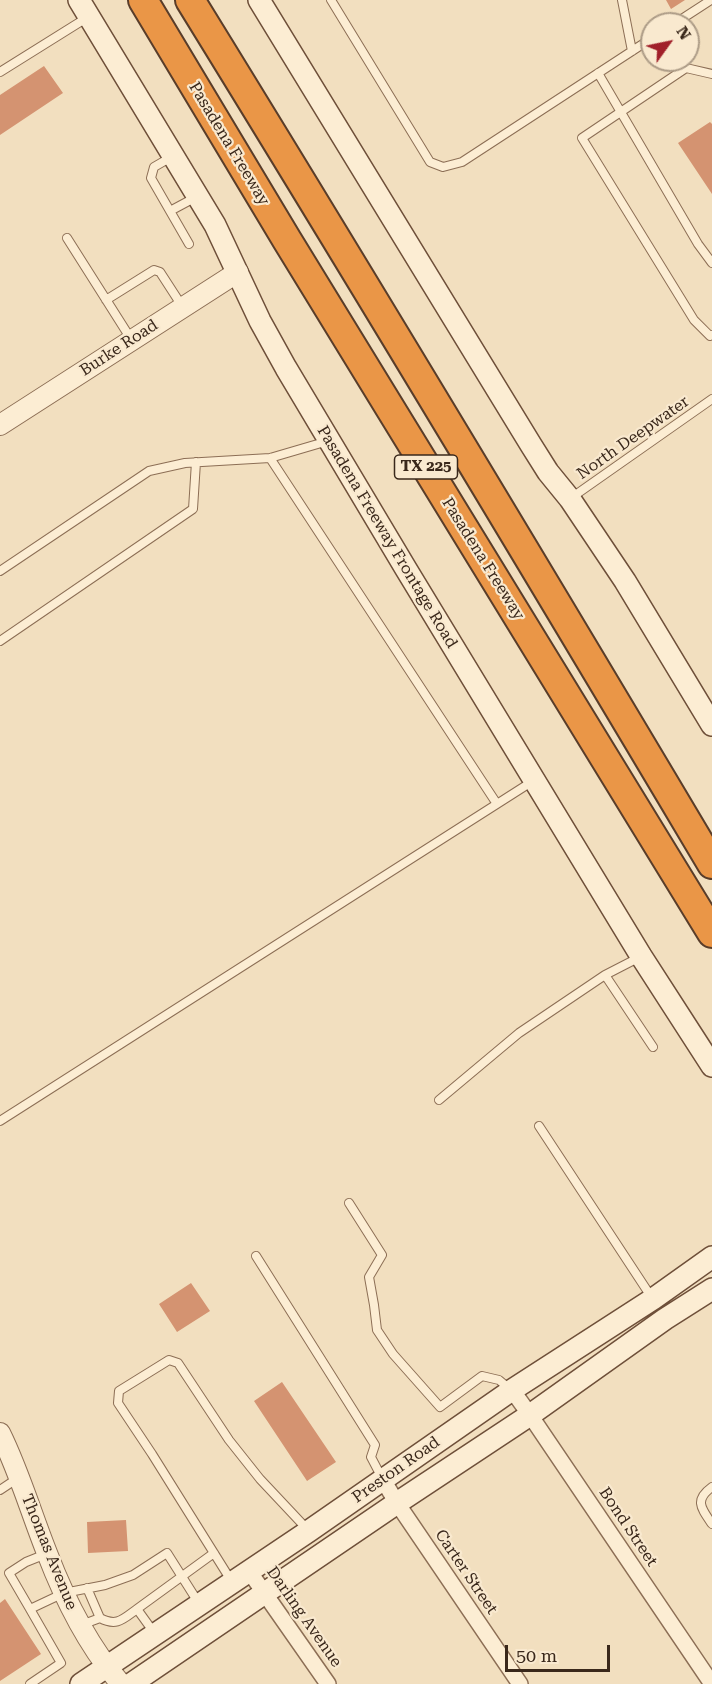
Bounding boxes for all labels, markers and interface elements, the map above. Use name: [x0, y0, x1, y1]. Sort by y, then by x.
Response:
north arrow: [640, 12, 700, 72]
text: N: [673, 23, 695, 43]
street label: Pasadena Freeway: [185, 79, 273, 209]
street label: Burke Road: [76, 316, 162, 380]
street label: North Deepwater: [573, 392, 693, 484]
street label: Pasadena Freeway Frontage Road: [313, 422, 461, 652]
road number: TX 225: [394, 455, 458, 479]
street label: Pasadena Freeway: [438, 494, 528, 624]
street label: Preston Road: [349, 1433, 443, 1507]
street label: Bond Street: [595, 1484, 661, 1570]
street label: Thomas Avenue: [17, 1491, 81, 1613]
street label: Carter Street: [431, 1526, 501, 1618]
street label: Darling Avenue: [262, 1563, 346, 1671]
scale bar: [508, 1633, 613, 1671]
text: 50 m: [516, 1645, 557, 1666]

